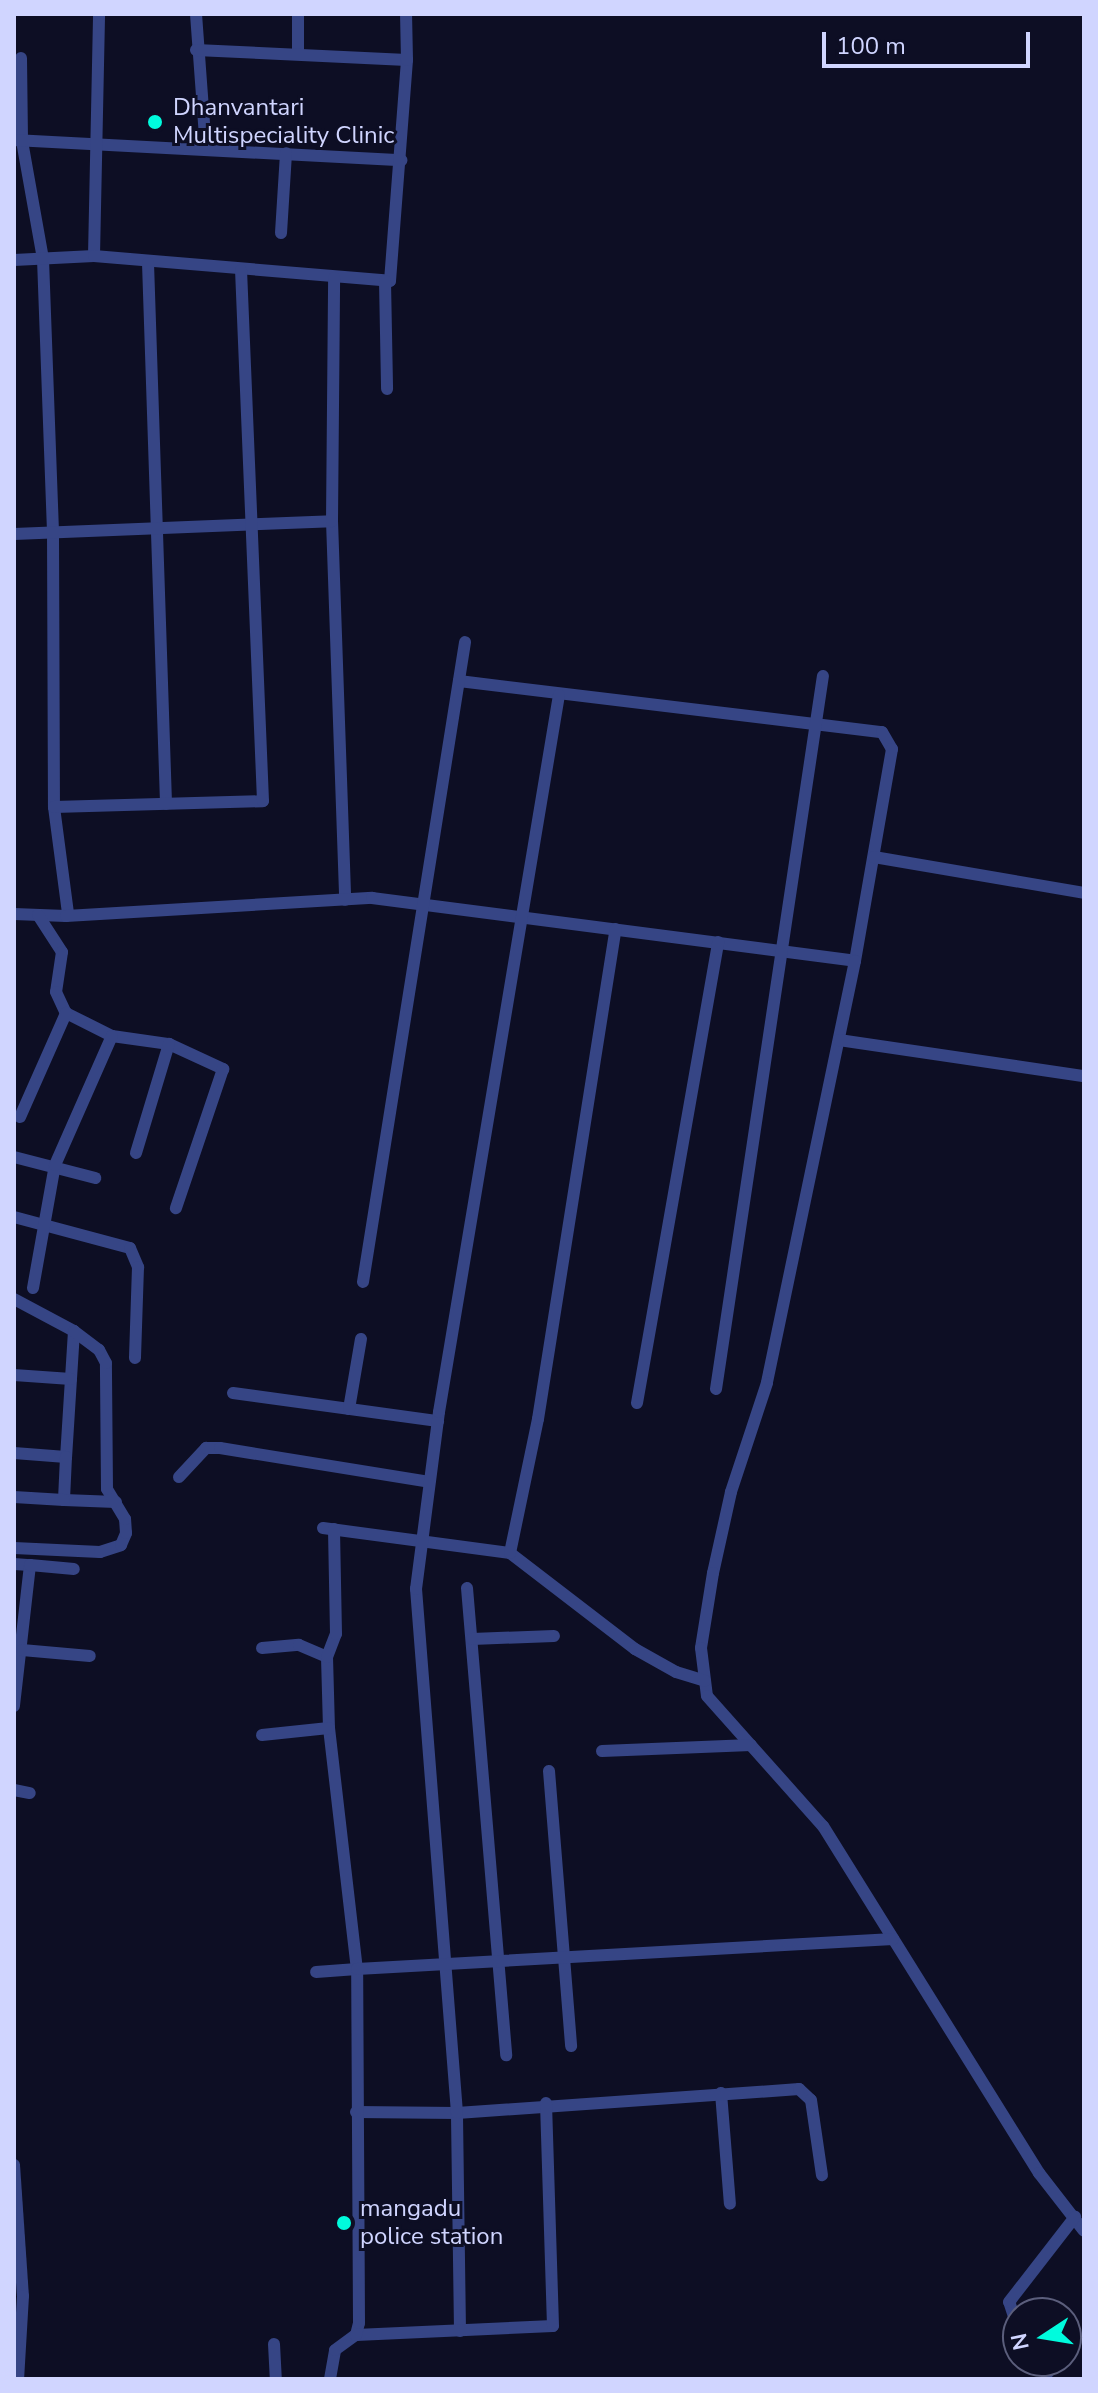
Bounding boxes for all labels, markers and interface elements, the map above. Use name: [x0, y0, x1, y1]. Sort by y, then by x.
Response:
scale bar: [826, 16, 1034, 66]
text: 100 m: [836, 30, 906, 62]
place label: Dhanvantari Multispeciality Clinic: [173, 94, 394, 150]
marker: Dhanvantari Multispeciality Clinic: [144, 111, 166, 133]
place label: mangadu police station: [360, 2195, 503, 2251]
marker: mangadu police station: [335, 2214, 353, 2232]
north arrow: [1002, 2297, 1082, 2377]
text: N: [1004, 2330, 1037, 2353]

